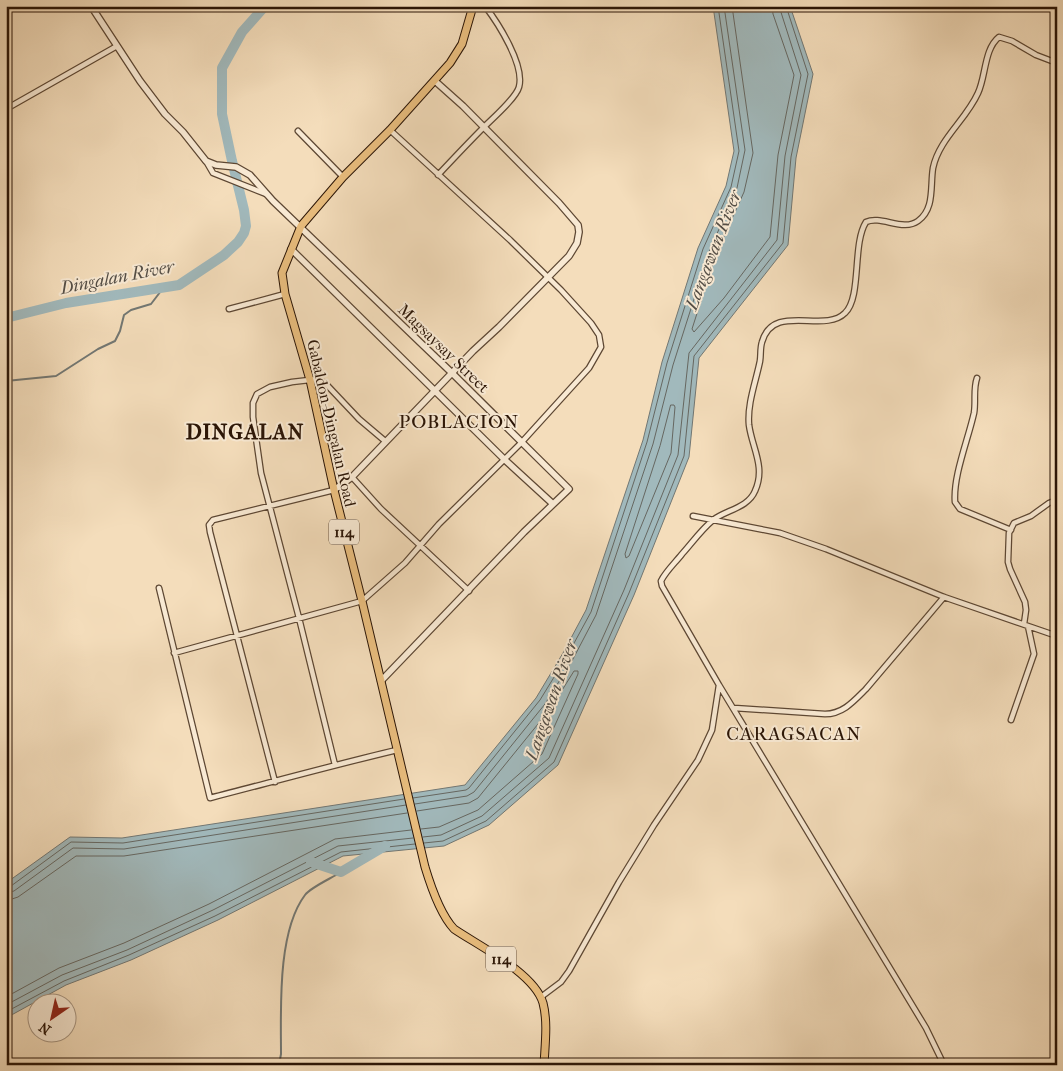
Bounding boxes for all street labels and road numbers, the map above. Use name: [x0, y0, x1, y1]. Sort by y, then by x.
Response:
street label: Magsaysay Street: [394, 300, 493, 397]
street label: Gabaldon-Dingalan Road: [303, 338, 360, 509]
road number: 114: [329, 520, 359, 544]
road number: 114: [486, 946, 516, 972]

